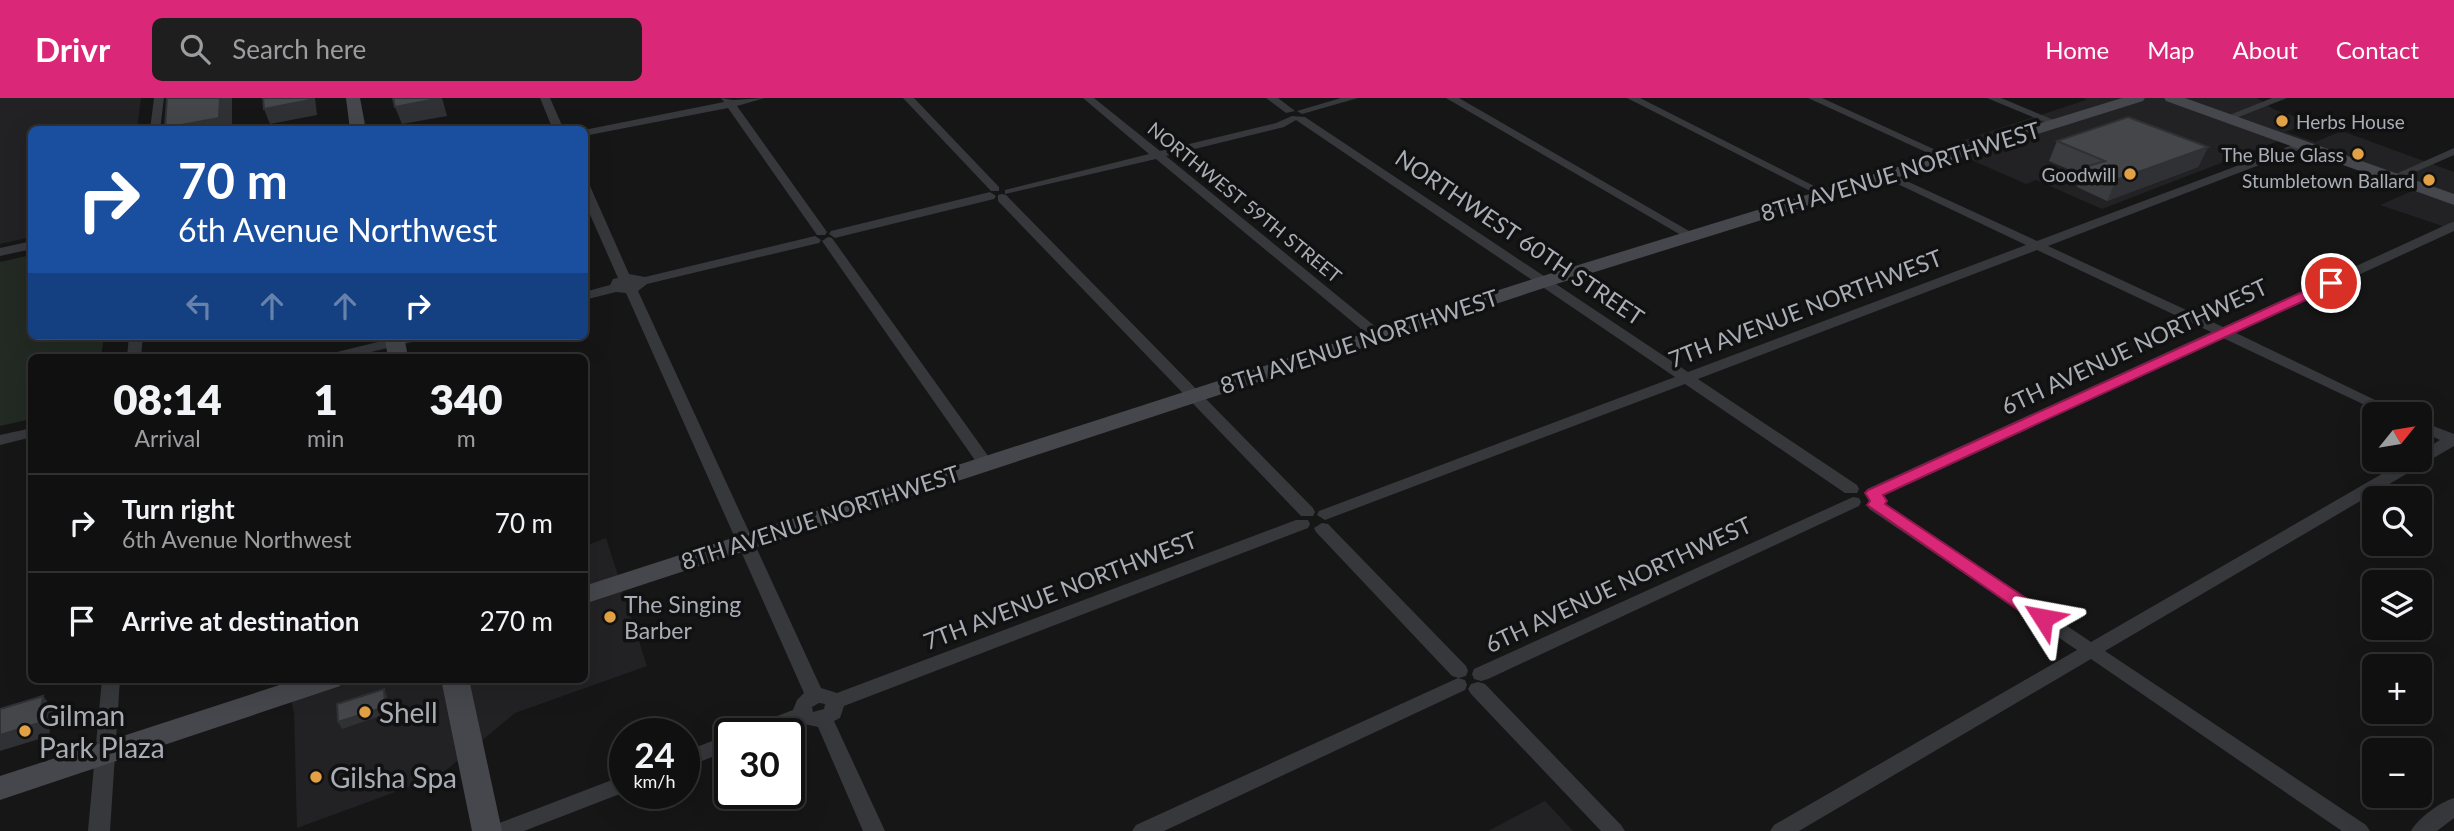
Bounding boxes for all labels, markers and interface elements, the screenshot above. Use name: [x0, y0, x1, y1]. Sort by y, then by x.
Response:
search box: [152, 18, 642, 81]
text: Drivr: [35, 29, 110, 69]
icon: search: [176, 30, 214, 68]
text: Search here: [232, 33, 366, 65]
text: Home: [2045, 35, 2109, 64]
text: Map: [2147, 35, 2195, 64]
text: About: [2233, 35, 2298, 64]
text: Contact: [2336, 35, 2419, 64]
place label: Herbs House: [2296, 110, 2405, 133]
marker: Herbs House: [2274, 113, 2290, 129]
street label: 8TH AVENUE NORTHWEST: [1757, 115, 2043, 227]
street label: NORTHWEST 59TH STREET: [1143, 117, 1347, 287]
street label: NORTHWEST 60TH STREET: [1390, 143, 1650, 331]
place label: The Blue Glass: [2221, 143, 2344, 166]
marker: The Blue Glass: [2350, 146, 2366, 162]
text: 70 m: [178, 151, 288, 209]
icon: right: [63, 154, 154, 245]
place label: Goodwill: [2042, 163, 2116, 186]
marker: Goodwill: [2122, 166, 2138, 182]
place label: Stumbletown Ballard: [2242, 169, 2415, 192]
marker: Stumbletown Ballard: [2421, 172, 2437, 188]
text: 6th Avenue Northwest: [178, 210, 497, 249]
street label: 7TH AVENUE NORTHWEST: [1664, 243, 1946, 373]
pin: [2301, 253, 2361, 313]
icon: arrive: [2312, 264, 2350, 302]
street label: 6TH AVENUE NORTHWEST: [1996, 272, 2272, 420]
street label: 8TH AVENUE NORTHWEST: [1216, 283, 1502, 399]
icon: left: [180, 287, 218, 325]
icon: ahead: [253, 287, 291, 325]
icon: ahead: [326, 287, 364, 325]
icon: right: [399, 287, 437, 325]
text: 08:14: [113, 374, 222, 424]
text: 1: [314, 374, 338, 424]
text: 340: [430, 374, 503, 424]
north arrow: [2362, 402, 2432, 472]
map controls: [2362, 402, 2432, 808]
text: Arrival: [134, 424, 201, 452]
text: min: [307, 424, 344, 452]
text: m: [457, 424, 476, 452]
street label: 8TH AVENUE NORTHWEST: [677, 459, 963, 575]
button: search: [2362, 486, 2432, 556]
text: Turn right: [122, 493, 235, 525]
icon: right: [63, 504, 101, 542]
text: 70 m: [495, 507, 553, 539]
street label: 6TH AVENUE NORTHWEST: [1480, 510, 1756, 658]
text: 6th Avenue Northwest: [122, 525, 351, 553]
street label: 7TH AVENUE NORTHWEST: [919, 525, 1201, 655]
button: layers: [2362, 570, 2432, 640]
position arrow: [2006, 581, 2080, 655]
place label: The Singing Barber: [624, 590, 741, 644]
icon: arrive: [63, 602, 101, 640]
text: Arrive at destination: [122, 605, 359, 637]
text: 270 m: [480, 605, 553, 637]
marker: The Singing Barber: [602, 609, 618, 625]
button: +: [2362, 654, 2432, 724]
place label: Shell: [379, 695, 438, 729]
place label: Gilman Park Plaza: [39, 698, 165, 764]
marker: Shell: [357, 704, 373, 720]
speed limit sign: 30: [714, 718, 805, 809]
marker: Gilman Park Plaza: [17, 723, 33, 739]
text: 24: [634, 733, 675, 775]
button: −: [2362, 738, 2432, 808]
place label: Gilsha Spa: [330, 760, 457, 794]
marker: Gilsha Spa: [308, 769, 324, 785]
text: km/h: [633, 770, 676, 792]

